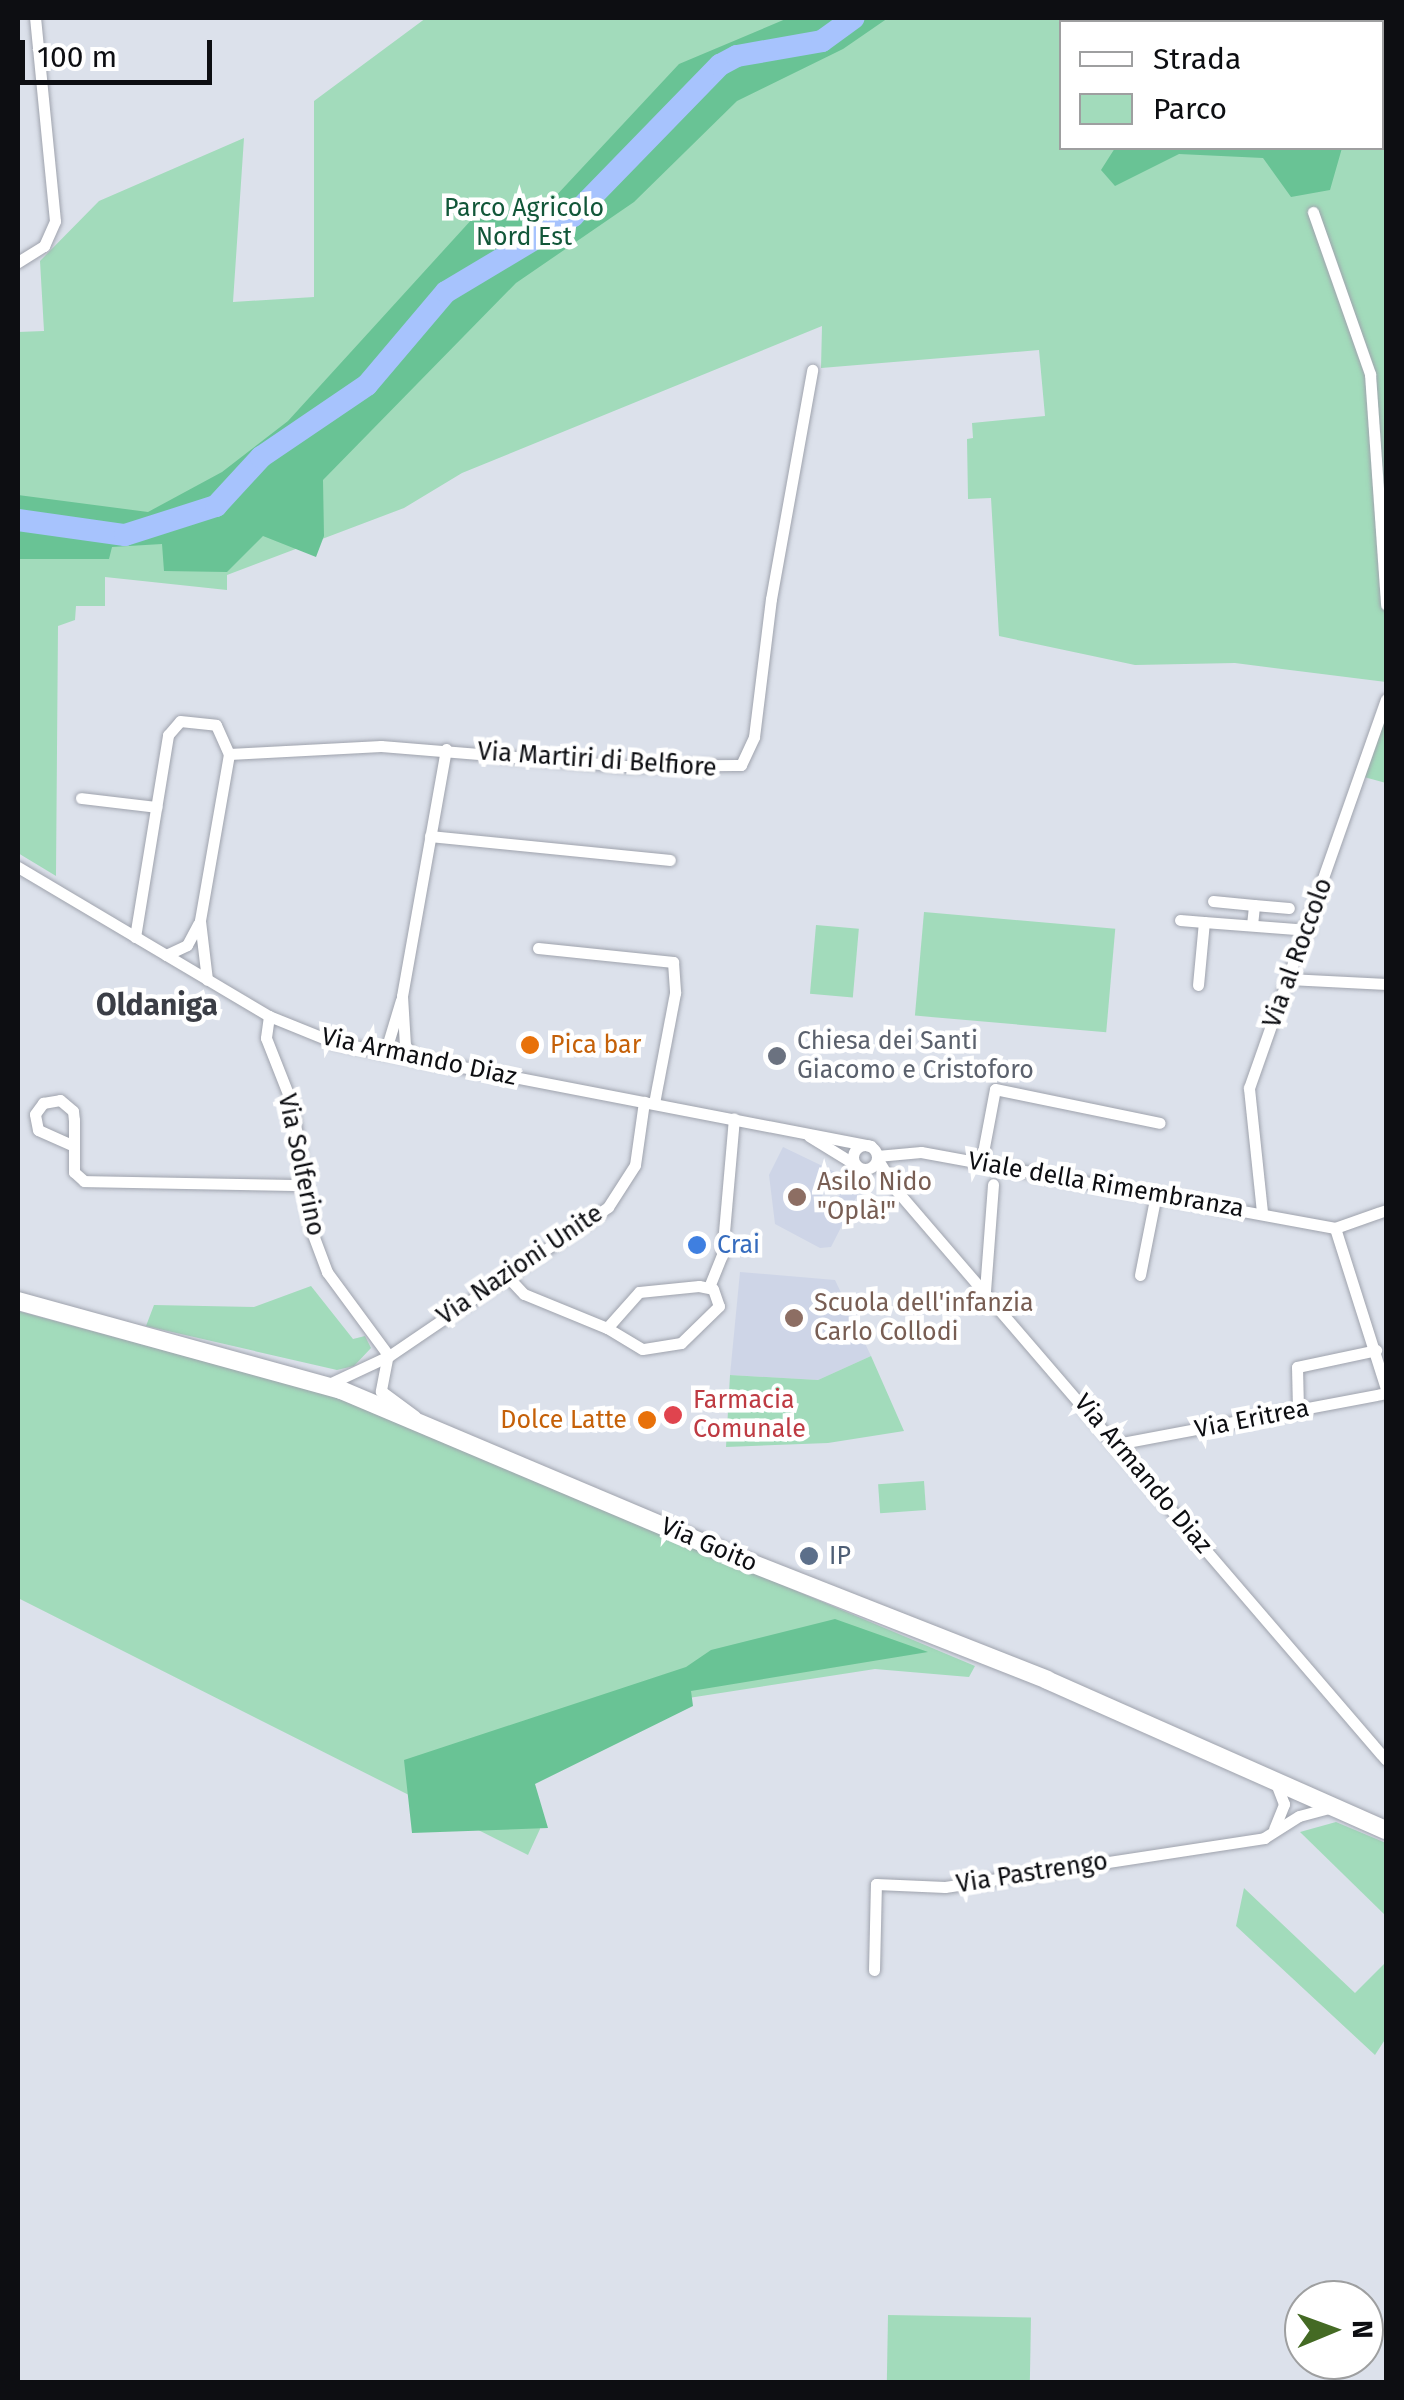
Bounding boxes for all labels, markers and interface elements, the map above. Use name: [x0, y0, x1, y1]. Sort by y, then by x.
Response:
scale bar: [25, 20, 218, 82]
legend: [1059, 20, 1384, 150]
text: 100 m: [37, 39, 117, 75]
text: Strada: [1153, 41, 1241, 77]
text: Parco: [1153, 91, 1227, 127]
park label: Parco Agricolo Nord Est: [444, 194, 604, 253]
street label: Via Martiri di Belfiore: [476, 737, 718, 783]
street label: Via al Roccolo: [1257, 874, 1339, 1032]
district label: Oldaniga: [96, 987, 218, 1023]
street label: Via Armando Diaz: [319, 1022, 519, 1092]
place label: Chiesa dei Santi Giacomo e Cristoforo: [797, 1027, 1034, 1086]
place label: Pica bar: [550, 1030, 641, 1060]
marker: Pica bar: [519, 1034, 541, 1056]
marker: Chiesa dei Santi Giacomo e Cristoforo: [766, 1045, 788, 1067]
street label: Via Solferino: [271, 1091, 331, 1239]
street label: Viale della Rimembranza: [966, 1146, 1246, 1224]
place label: Asilo Nido "Oplà!": [817, 1168, 932, 1227]
marker: Asilo Nido "Oplà!": [786, 1186, 808, 1208]
street label: Via Nazioni Unite: [431, 1199, 609, 1331]
place label: Crai: [717, 1230, 760, 1260]
marker: Crai: [686, 1234, 708, 1256]
place label: Scuola dell'infanzia Carlo Collodi: [814, 1289, 1034, 1348]
marker: Scuola dell'infanzia Carlo Collodi: [783, 1307, 805, 1329]
place label: Farmacia Comunale: [693, 1386, 806, 1445]
street label: Via Armando Diaz: [1068, 1388, 1218, 1560]
street label: Via Eritrea: [1192, 1393, 1312, 1445]
marker: Farmacia Comunale: [662, 1404, 684, 1426]
place label: Dolce Latte: [500, 1405, 627, 1435]
marker: Dolce Latte: [636, 1409, 658, 1431]
street label: Via Goito: [656, 1511, 762, 1579]
place label: IP: [829, 1541, 851, 1571]
marker: IP: [798, 1545, 820, 1567]
street label: Via Pastrengo: [954, 1846, 1110, 1900]
north arrow: [1284, 2280, 1384, 2380]
text: N: [1346, 2320, 1379, 2339]

